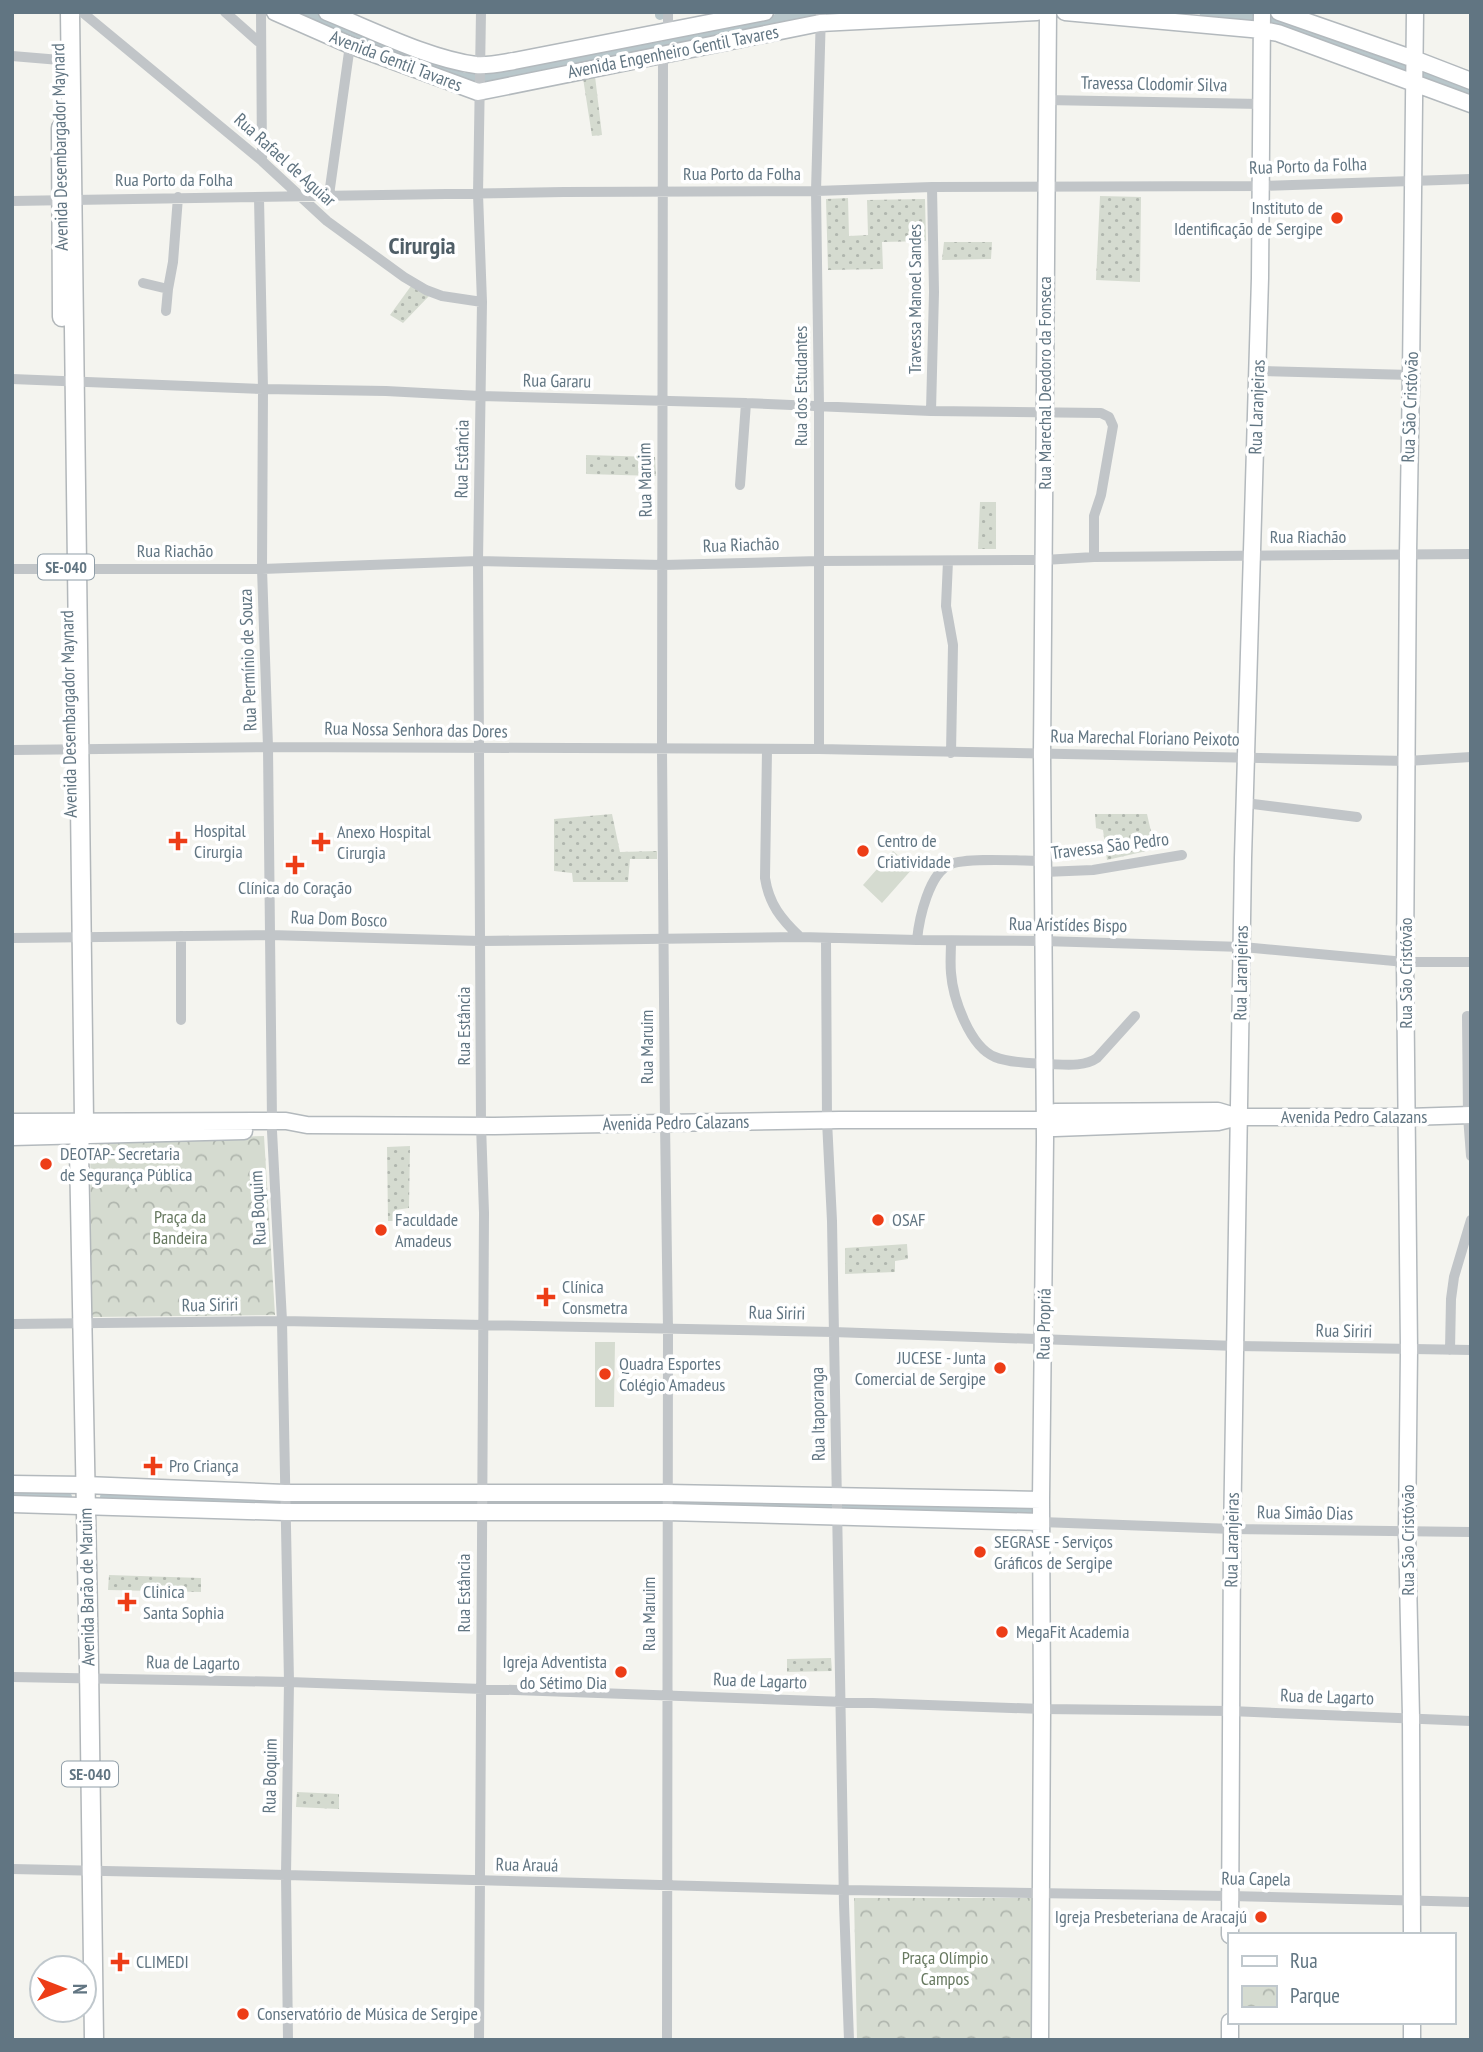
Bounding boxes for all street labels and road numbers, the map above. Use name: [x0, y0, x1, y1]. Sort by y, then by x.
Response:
street label: Avenida Engenheiro Gentil Tavares: [565, 20, 780, 83]
street label: Avenida Gentil Tavares: [327, 25, 466, 96]
street label: Avenida Desembargador Maynard: [46, 43, 73, 251]
street label: Travessa Clodomir Silva: [1081, 71, 1227, 96]
street label: Rua Rafael de Aguiar: [230, 108, 341, 211]
street label: Rua Porto da Folha: [1249, 152, 1367, 179]
street label: Rua Porto da Folha: [683, 162, 801, 185]
street label: Rua Porto da Folha: [115, 168, 233, 191]
street label: Travessa Manoel Sandes: [903, 224, 926, 374]
street label: Rua Marechal Deodoro da Fonseca: [1033, 276, 1056, 490]
street label: Rua dos Estudantes: [789, 326, 812, 446]
street label: Rua São Cristóvão: [1396, 351, 1423, 463]
street label: Rua Laranjeiras: [1243, 359, 1270, 455]
street label: Rua Gararu: [523, 368, 591, 393]
street label: Rua Estância: [449, 419, 474, 499]
street label: Rua Maruim: [632, 443, 657, 517]
street label: Rua Riachão: [1270, 525, 1346, 548]
street label: Rua Riachão: [702, 532, 780, 557]
street label: Rua Riachão: [137, 539, 213, 562]
road number: SE-040: [38, 554, 94, 580]
street label: Rua Permínio de Souza: [234, 588, 261, 732]
street label: Avenida Desembargador Maynard: [55, 610, 82, 818]
street label: Rua Nossa Senhora das Dores: [324, 716, 508, 743]
street label: Rua Marechal Floriano Peixoto: [1050, 724, 1240, 751]
street label: Travessa São Pedro: [1050, 827, 1170, 864]
street label: Rua Dom Bosco: [290, 905, 388, 932]
street label: Rua Aristídes Bispo: [1009, 912, 1128, 937]
street label: Rua São Cristóvão: [1394, 917, 1417, 1029]
street label: Rua Laranjeiras: [1228, 925, 1253, 1021]
street label: Rua Estância: [452, 987, 475, 1065]
street label: Rua Maruim: [635, 1010, 658, 1084]
street label: Avenida Pedro Calazans: [1281, 1105, 1427, 1128]
street label: Avenida Pedro Calazans: [602, 1110, 749, 1135]
street label: Rua Boquim: [244, 1170, 271, 1246]
street label: Rua Propriá: [1031, 1288, 1056, 1360]
street label: Rua Siriri: [181, 1293, 239, 1316]
street label: Rua Siriri: [748, 1301, 806, 1324]
street label: Rua Siriri: [1315, 1319, 1373, 1342]
street label: Rua Itaporanga: [805, 1367, 830, 1461]
street label: Rua São Cristóvão: [1396, 1484, 1419, 1596]
street label: Rua Laranjeiras: [1219, 1492, 1244, 1588]
street label: Rua Simão Dias: [1257, 1500, 1353, 1525]
street label: Avenida Barão de Maruim: [74, 1508, 99, 1666]
street label: Rua Estância: [452, 1554, 475, 1632]
street label: Rua Maruim: [637, 1577, 660, 1651]
street label: Rua de Lagarto: [146, 1650, 240, 1675]
street label: Rua de Lagarto: [713, 1667, 808, 1694]
street label: Rua de Lagarto: [1280, 1683, 1375, 1710]
street label: Rua Boquim: [257, 1738, 282, 1814]
road number: SE-040: [62, 1762, 118, 1786]
street label: Rua Arauá: [495, 1852, 559, 1877]
street label: Rua Capela: [1221, 1866, 1291, 1891]

